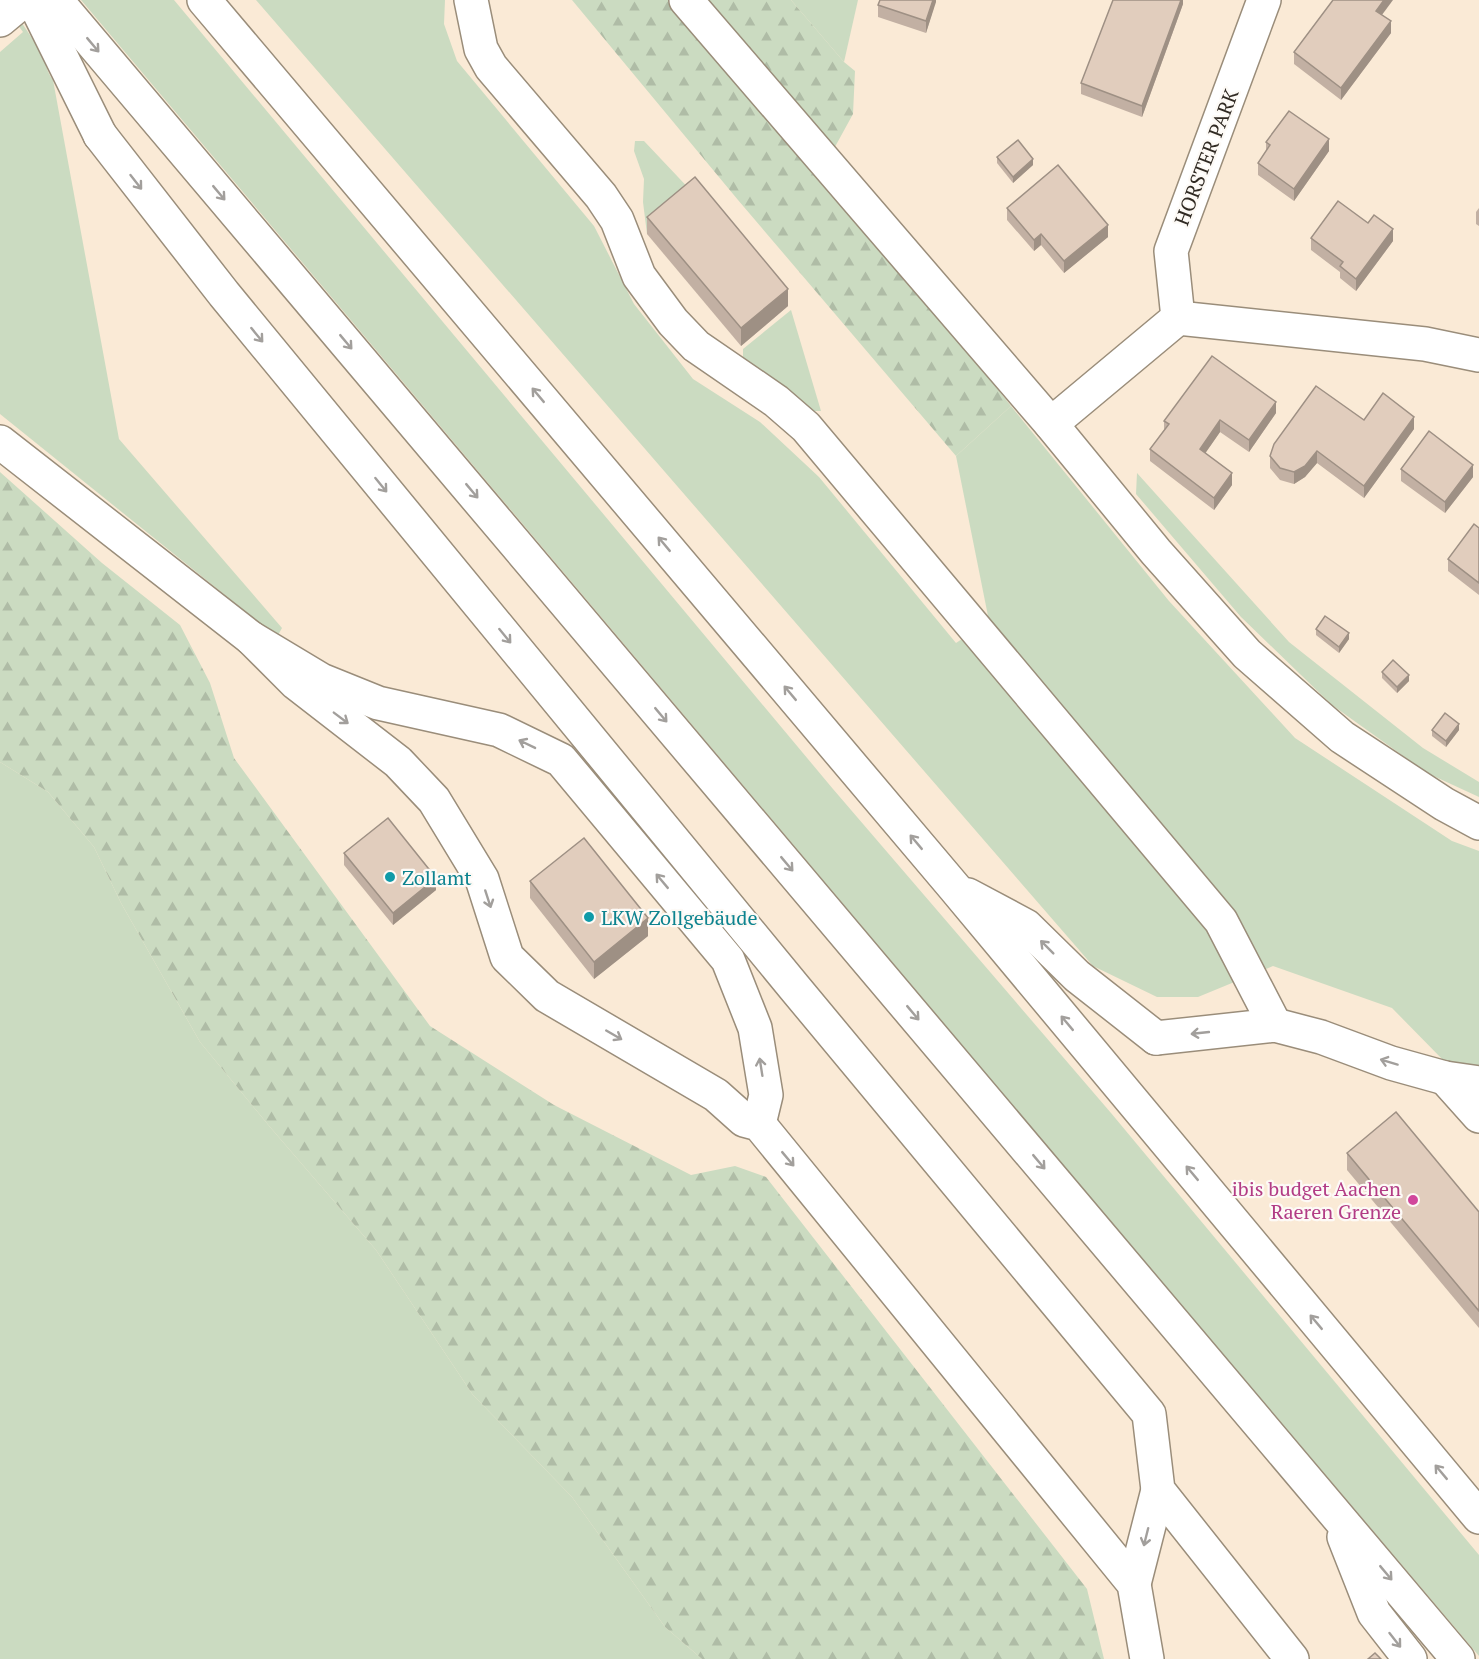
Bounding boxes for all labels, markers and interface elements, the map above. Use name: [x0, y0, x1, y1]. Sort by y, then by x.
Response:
one-way arrow: [87, 37, 100, 53]
street label: HORSTER PARK: [1168, 85, 1244, 229]
one-way arrow: [130, 173, 143, 189]
one-way arrow: [213, 185, 226, 201]
one-way arrow: [250, 327, 264, 342]
one-way arrow: [339, 334, 352, 350]
one-way arrow: [531, 388, 545, 403]
one-way arrow: [374, 477, 388, 492]
one-way arrow: [465, 483, 478, 499]
one-way arrow: [657, 537, 671, 552]
one-way arrow: [498, 628, 511, 644]
one-way arrow: [783, 686, 797, 701]
one-way arrow: [655, 707, 668, 723]
one-way arrow: [333, 712, 349, 725]
one-way arrow: [518, 737, 536, 749]
one-way arrow: [909, 835, 923, 850]
one-way arrow: [780, 856, 794, 871]
place label: Zollamt: [402, 864, 472, 891]
marker: Zollamt: [383, 870, 397, 884]
one-way arrow: [655, 873, 668, 889]
one-way arrow: [483, 889, 494, 908]
place label: LKW Zollgebäude: [601, 904, 757, 931]
marker: LKW Zollgebäude: [582, 910, 596, 924]
one-way arrow: [1039, 939, 1054, 954]
one-way arrow: [906, 1005, 920, 1020]
one-way arrow: [1060, 1016, 1074, 1031]
one-way arrow: [1191, 1028, 1211, 1039]
one-way arrow: [605, 1030, 622, 1042]
one-way arrow: [1380, 1056, 1399, 1067]
one-way arrow: [756, 1058, 767, 1077]
one-way arrow: [781, 1151, 794, 1167]
one-way arrow: [1032, 1154, 1045, 1170]
one-way arrow: [1185, 1165, 1198, 1181]
place label: ibis budget Aachen Raeren Grenze: [1232, 1175, 1401, 1225]
marker: ibis budget Aachen Raeren Grenze: [1406, 1193, 1420, 1207]
one-way arrow: [1310, 1314, 1323, 1330]
one-way arrow: [1434, 1465, 1448, 1480]
one-way arrow: [1140, 1527, 1151, 1546]
one-way arrow: [1379, 1565, 1393, 1580]
one-way arrow: [1389, 1632, 1402, 1648]

